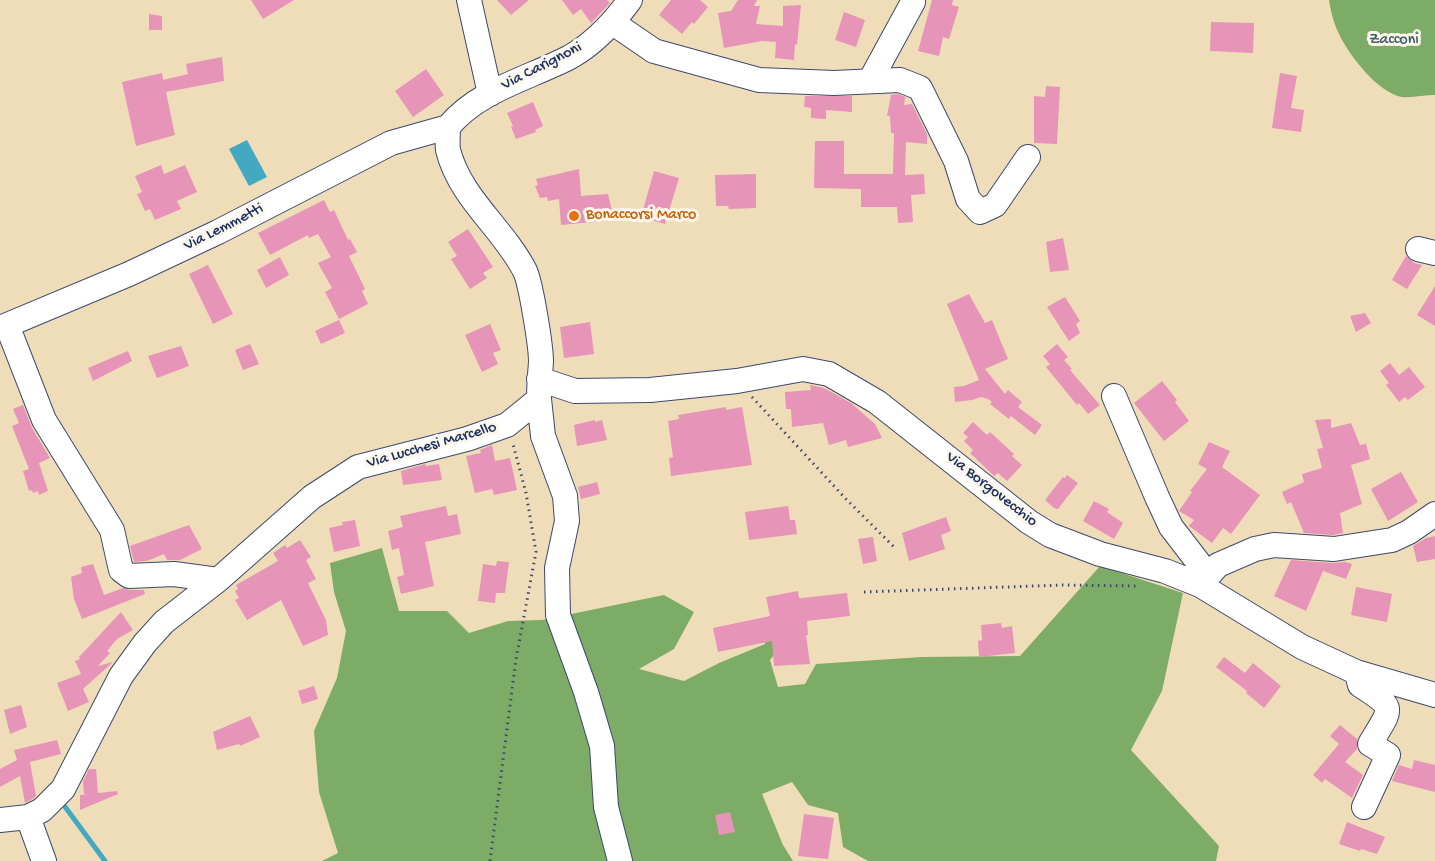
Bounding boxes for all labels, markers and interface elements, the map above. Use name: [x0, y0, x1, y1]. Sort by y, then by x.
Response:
park label: Zacconi: [1369, 31, 1419, 51]
street label: Via Carignoni: [499, 39, 585, 95]
street label: Via Lemmetti: [181, 200, 267, 256]
place label: Bonaccorsi Marco: [586, 206, 696, 226]
marker: Bonaccorsi Marco: [567, 209, 581, 223]
street label: Via Lucchesi Marcello: [365, 418, 499, 474]
street label: Via Borgovecchio: [941, 448, 1041, 532]

